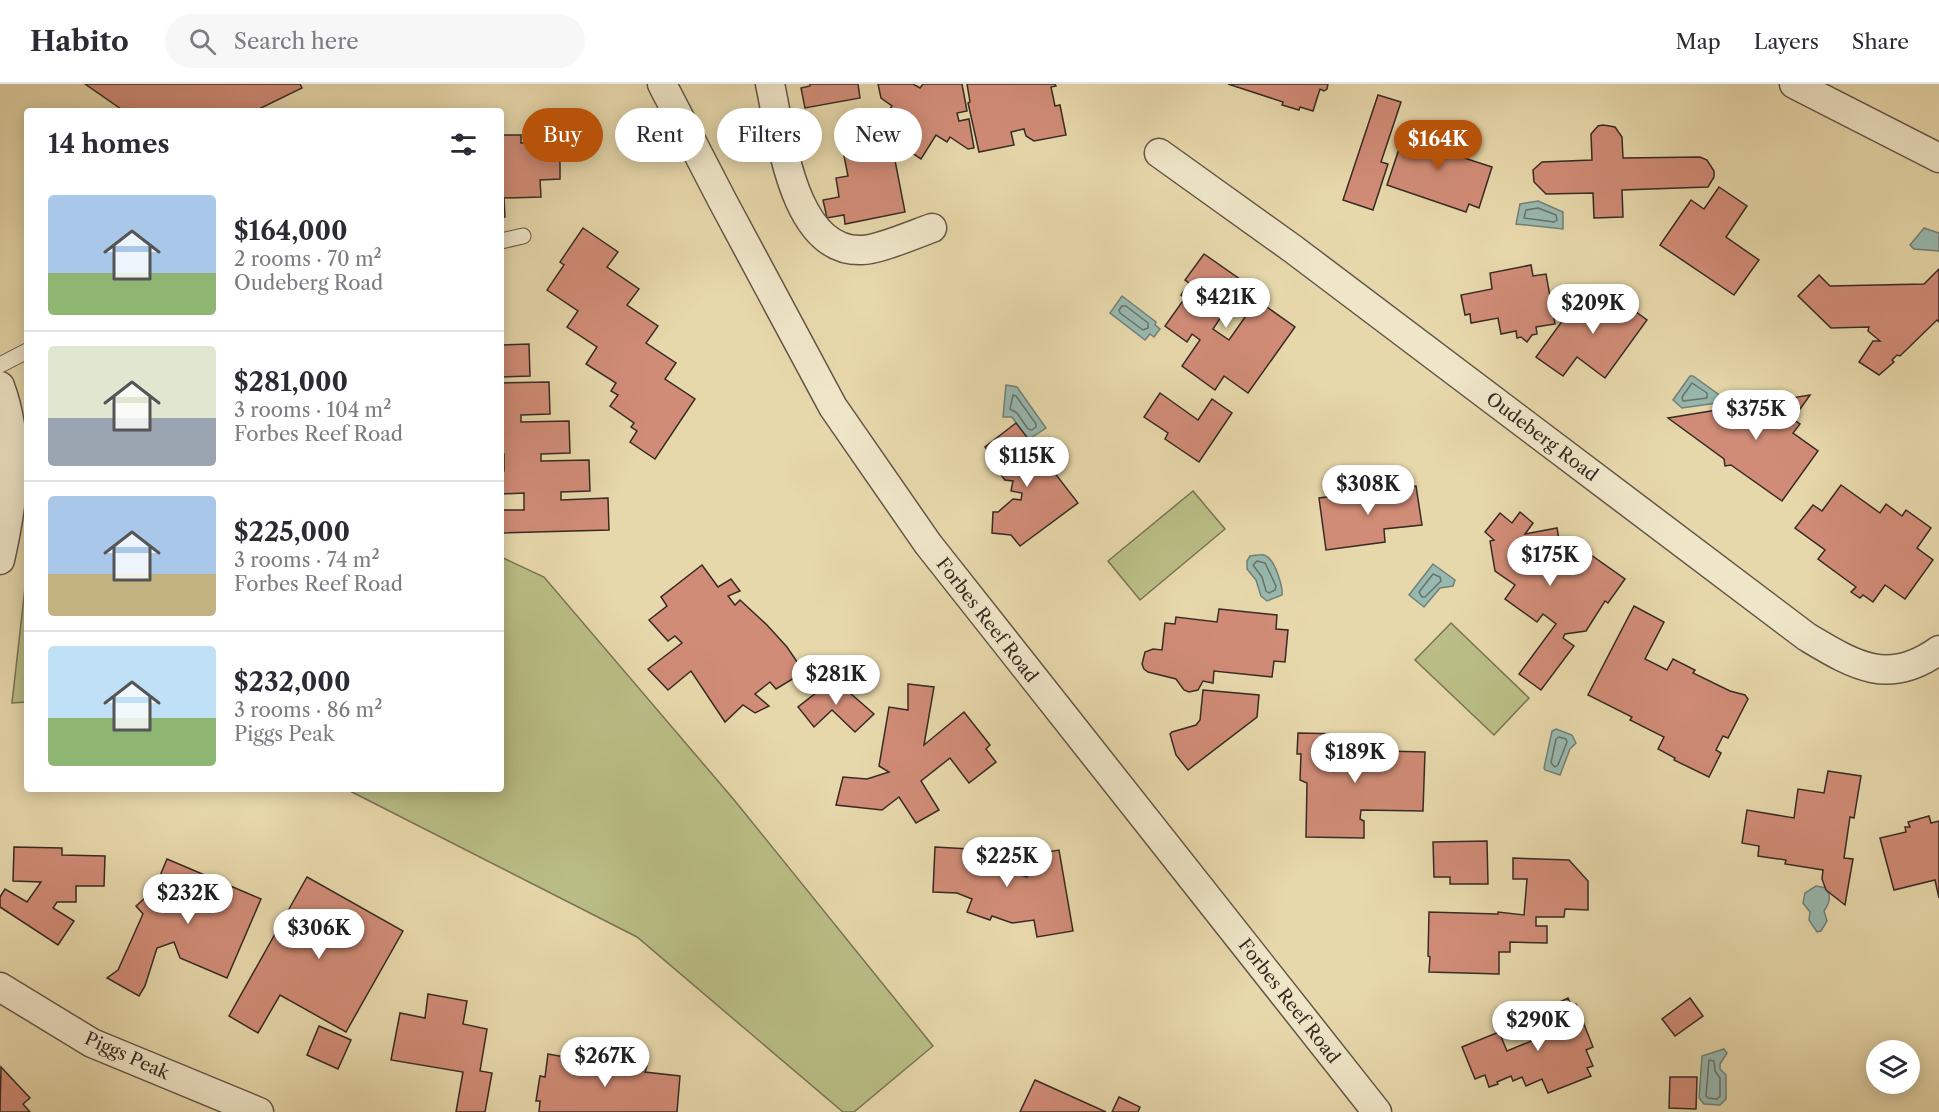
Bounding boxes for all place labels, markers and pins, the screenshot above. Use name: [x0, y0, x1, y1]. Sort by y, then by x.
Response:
pin: $164K: [1396, 120, 1480, 171]
pin: $421K: [1184, 278, 1268, 329]
pin: $209K: [1551, 284, 1635, 335]
pin: $375K: [1714, 390, 1798, 441]
pin: $115K: [985, 437, 1069, 488]
pin: $308K: [1326, 465, 1410, 516]
pin: $175K: [1508, 536, 1592, 587]
pin: $281K: [794, 655, 878, 706]
pin: $189K: [1313, 733, 1397, 784]
pin: $225K: [965, 837, 1049, 888]
pin: $232K: [146, 874, 230, 925]
pin: $306K: [277, 909, 361, 960]
pin: $290K: [1496, 1001, 1580, 1052]
pin: $267K: [563, 1037, 647, 1088]

